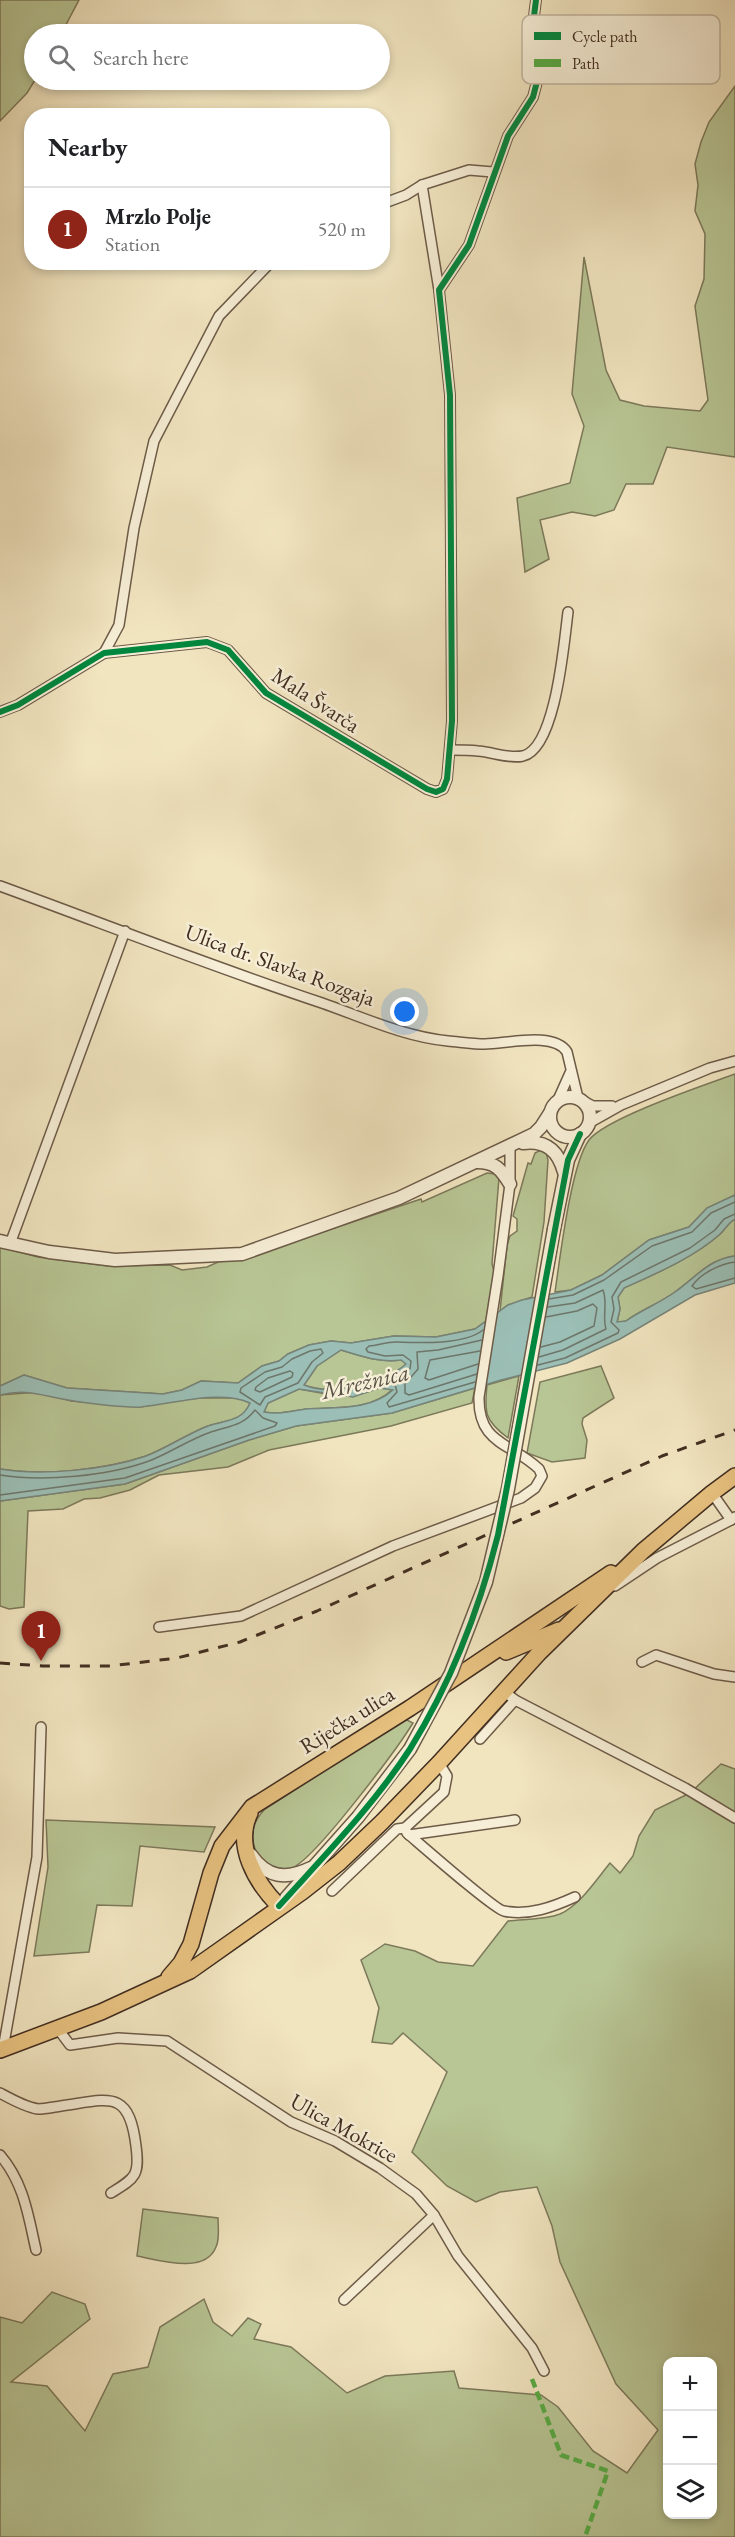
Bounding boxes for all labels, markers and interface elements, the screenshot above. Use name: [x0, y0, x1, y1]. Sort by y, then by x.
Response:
legend: [522, 15, 720, 84]
search box: [24, 24, 390, 90]
text: Cycle path: [572, 26, 637, 47]
icon: search: [45, 41, 78, 74]
text: Search here: [93, 43, 188, 72]
text: Path: [572, 53, 600, 74]
text: Nearby: [48, 130, 128, 164]
text: Mrzlo Polje: [105, 202, 211, 231]
text: 1: [62, 216, 73, 242]
text: 520 m: [318, 216, 366, 242]
text: Station: [105, 231, 160, 257]
street label: Mala Švarča: [266, 661, 366, 739]
street label: Ulica dr. Slavka Rozgaja: [181, 917, 379, 1013]
your location: [390, 997, 419, 1026]
water label: Mrežnica: [316, 1356, 412, 1407]
pin: 1: [22, 1612, 60, 1661]
street label: Riječka ulica: [294, 1679, 400, 1761]
street label: Ulica Mokrice: [285, 2087, 403, 2170]
map controls: [663, 2357, 717, 2519]
button: +: [663, 2357, 717, 2411]
button: −: [663, 2411, 717, 2465]
button: layers: [663, 2465, 717, 2519]

